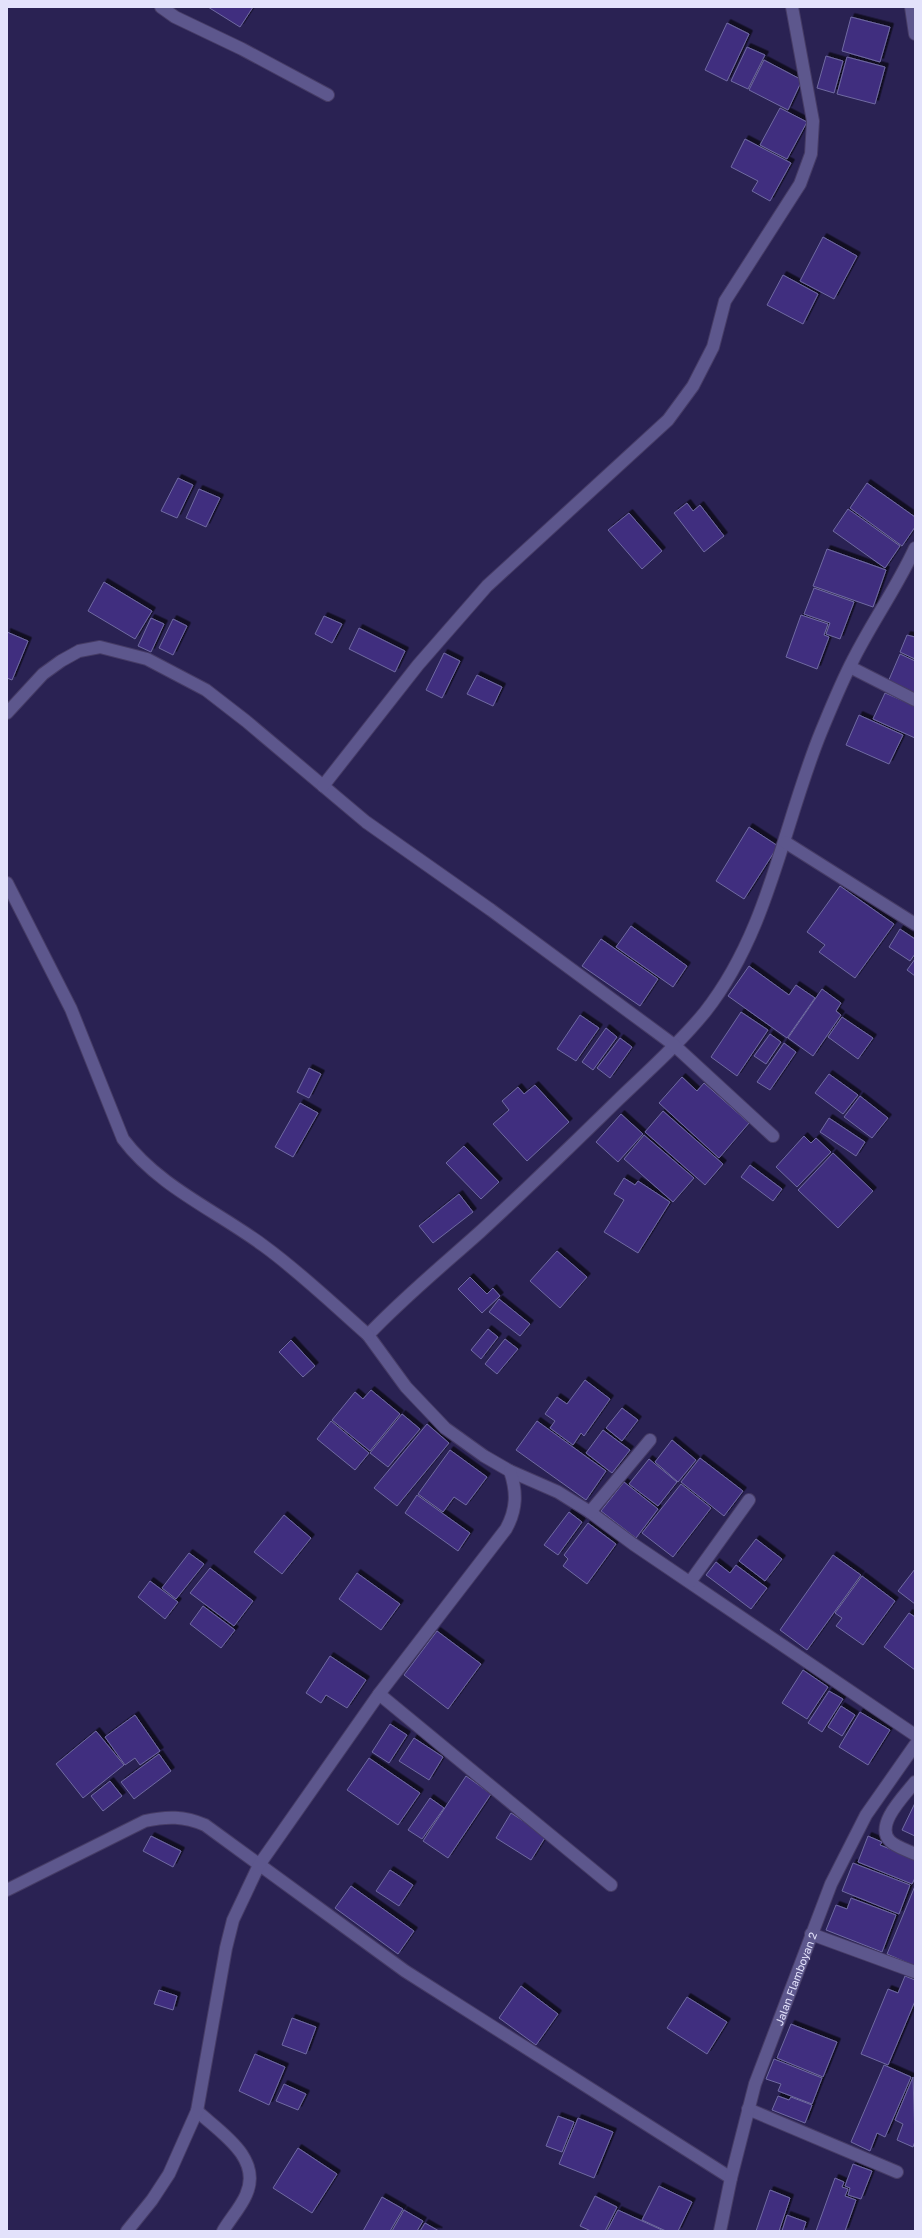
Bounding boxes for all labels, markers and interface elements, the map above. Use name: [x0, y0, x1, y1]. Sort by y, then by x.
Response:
street label: Jalan Flamboyan 2: [771, 1930, 819, 2027]

